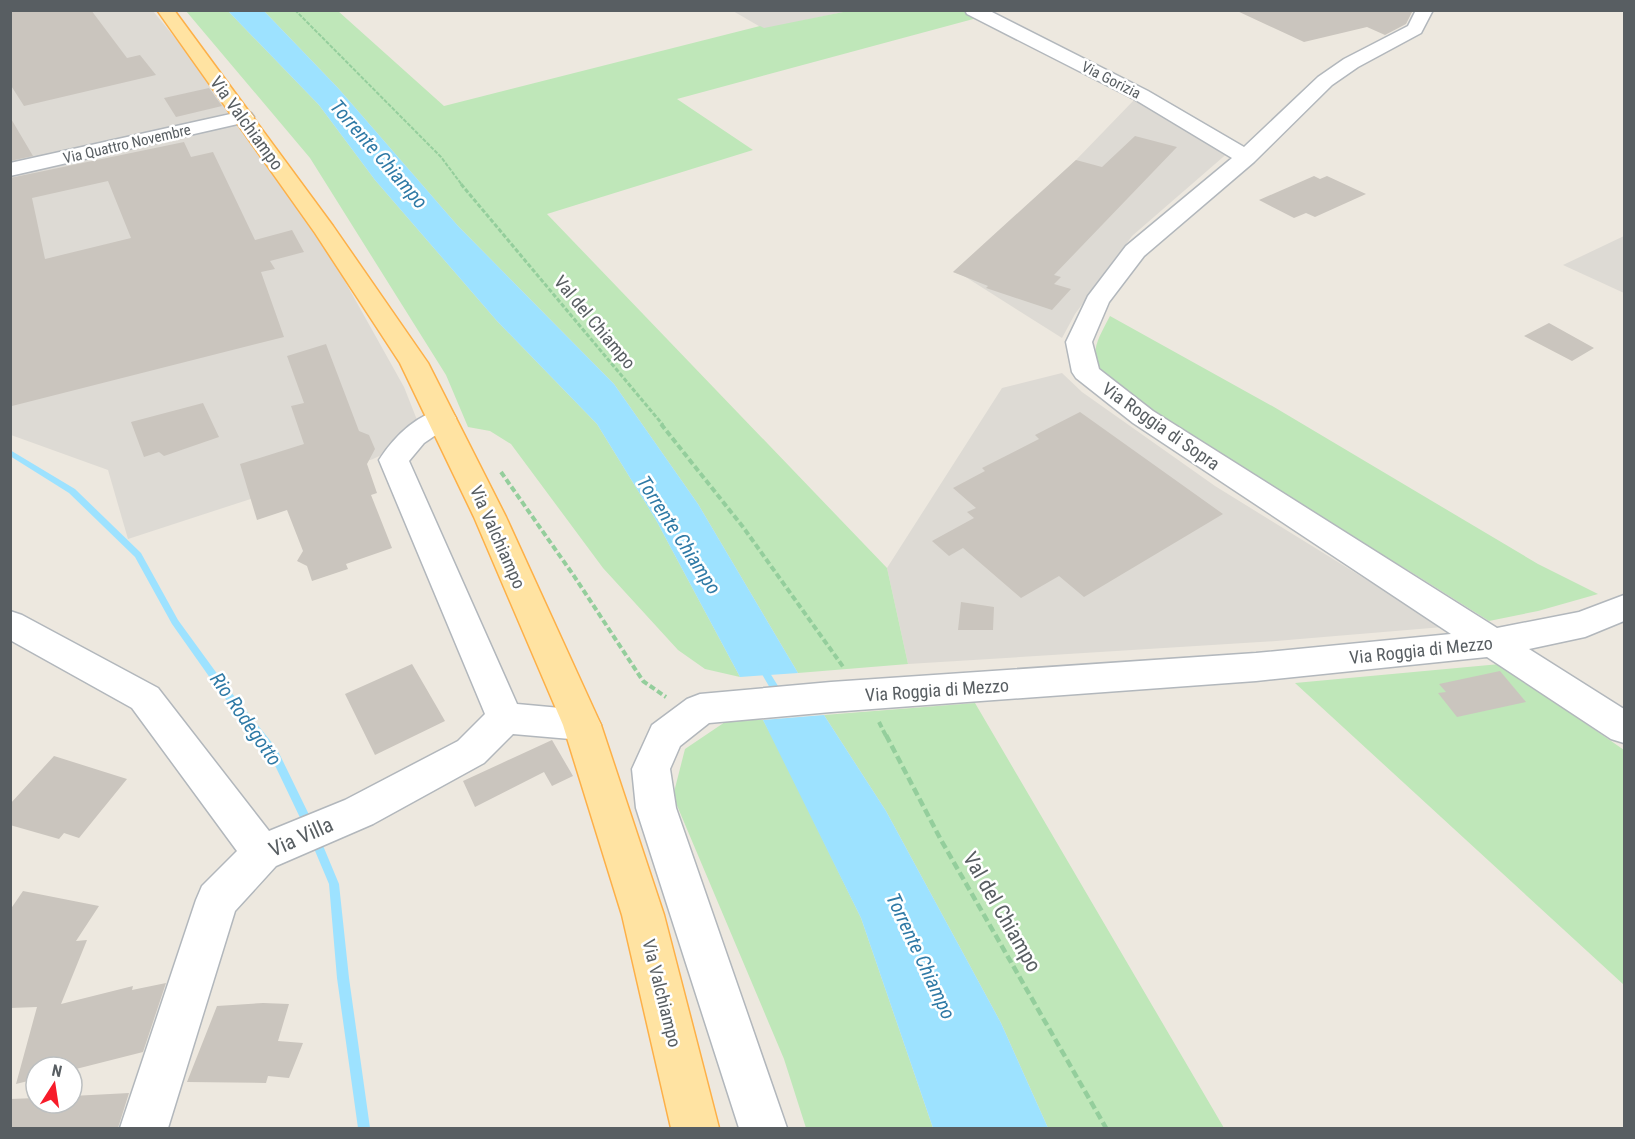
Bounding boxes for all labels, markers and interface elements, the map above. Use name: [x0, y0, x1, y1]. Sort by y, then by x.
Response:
street label: Via Gorizia: [1078, 57, 1144, 103]
street label: Via Valchiampo: [206, 72, 288, 174]
water label: Torrente Chiampo: [325, 95, 433, 213]
street label: Via Quattro Novembre: [61, 121, 193, 167]
street label: Val del Chiampo: [550, 271, 640, 373]
street label: Via Roggia di Sopra: [1098, 378, 1224, 474]
water label: Torrente Chiampo: [632, 471, 726, 599]
street label: Via Valchiampo: [466, 482, 530, 592]
street label: Via Roggia di Mezzo: [1348, 632, 1494, 668]
water label: Rio Rodegotto: [205, 668, 287, 770]
street label: Via Roggia di Mezzo: [864, 674, 1010, 706]
street label: Via Villa: [265, 812, 337, 862]
street label: Val del Chiampo: [958, 848, 1046, 976]
water label: Torrente Chiampo: [881, 889, 961, 1023]
street label: Via Valchiampo: [638, 937, 686, 1049]
north arrow: [24, 1055, 84, 1115]
text: N: [50, 1061, 64, 1081]

